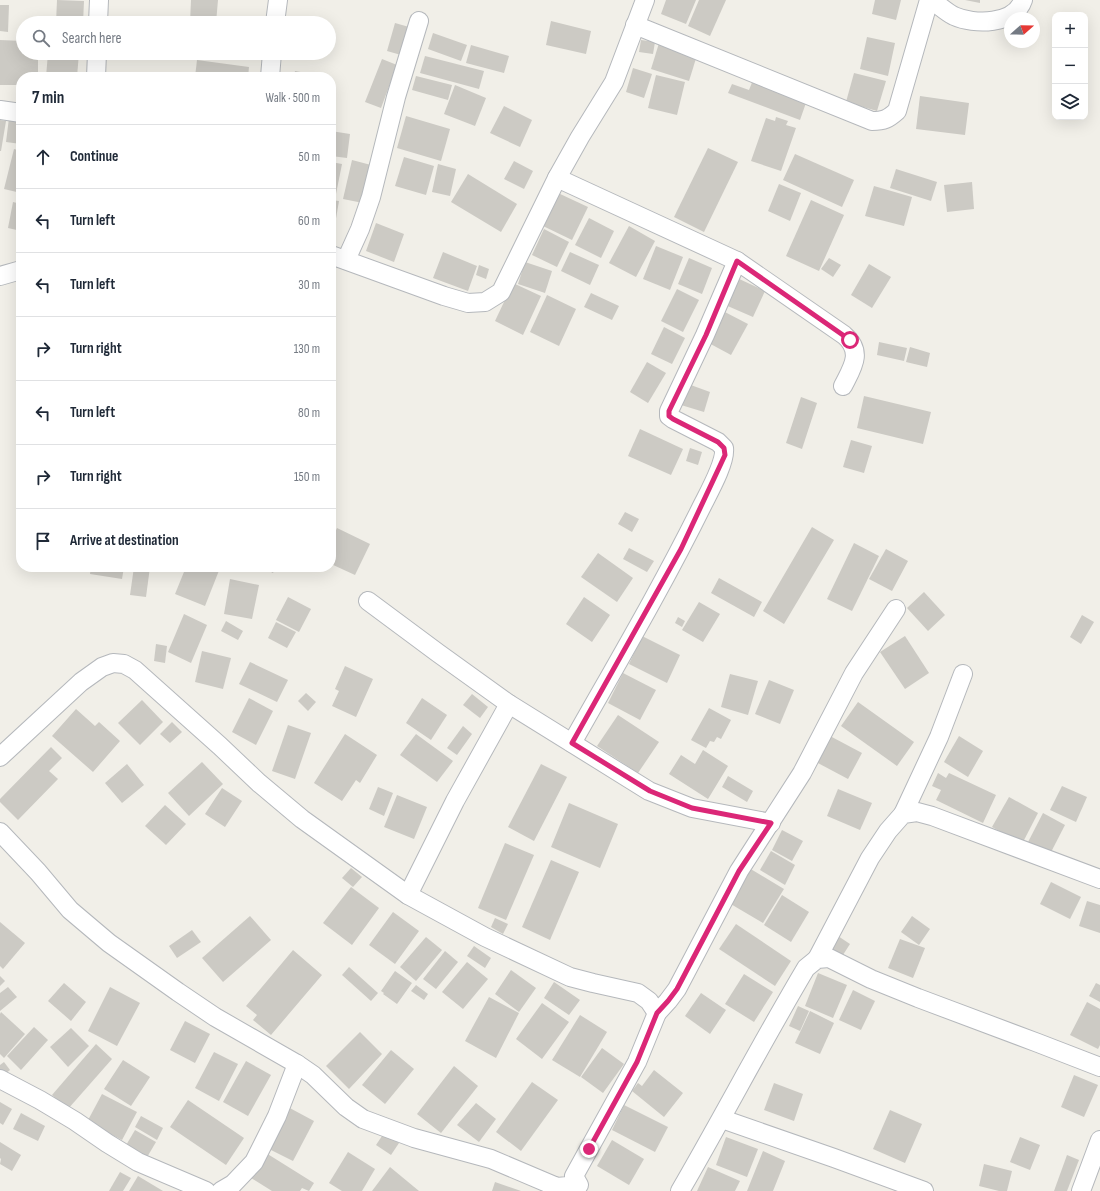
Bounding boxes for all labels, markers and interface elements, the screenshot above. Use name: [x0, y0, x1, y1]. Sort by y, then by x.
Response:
north arrow: [1004, 12, 1040, 48]
map controls: [1052, 12, 1088, 120]
button: +: [1052, 12, 1088, 48]
search box: [16, 16, 336, 60]
icon: search: [30, 27, 52, 49]
text: Search here: [62, 29, 122, 48]
button: −: [1052, 48, 1088, 84]
button: layers: [1052, 84, 1088, 120]
text: 7 min: [32, 88, 64, 108]
text: Walk · 500 m: [266, 90, 320, 106]
icon: ahead: [32, 146, 54, 168]
text: Continue: [70, 147, 119, 166]
text: 50 m: [299, 149, 320, 165]
icon: left: [32, 210, 54, 232]
text: Turn left: [70, 211, 115, 230]
text: 60 m: [298, 213, 320, 229]
icon: left: [32, 274, 54, 296]
text: Turn left: [70, 275, 115, 294]
text: 30 m: [298, 277, 320, 293]
route start: [841, 331, 859, 349]
icon: right: [32, 338, 54, 360]
text: Turn right: [70, 339, 122, 358]
text: 130 m: [294, 341, 320, 357]
icon: left: [32, 402, 54, 424]
text: Turn left: [70, 403, 115, 422]
text: 80 m: [298, 405, 320, 421]
icon: right: [32, 466, 54, 488]
text: Turn right: [70, 467, 122, 486]
text: 150 m: [294, 469, 320, 485]
icon: arrive: [32, 530, 54, 552]
text: Arrive at destination: [70, 531, 179, 550]
route end: [580, 1140, 598, 1158]

